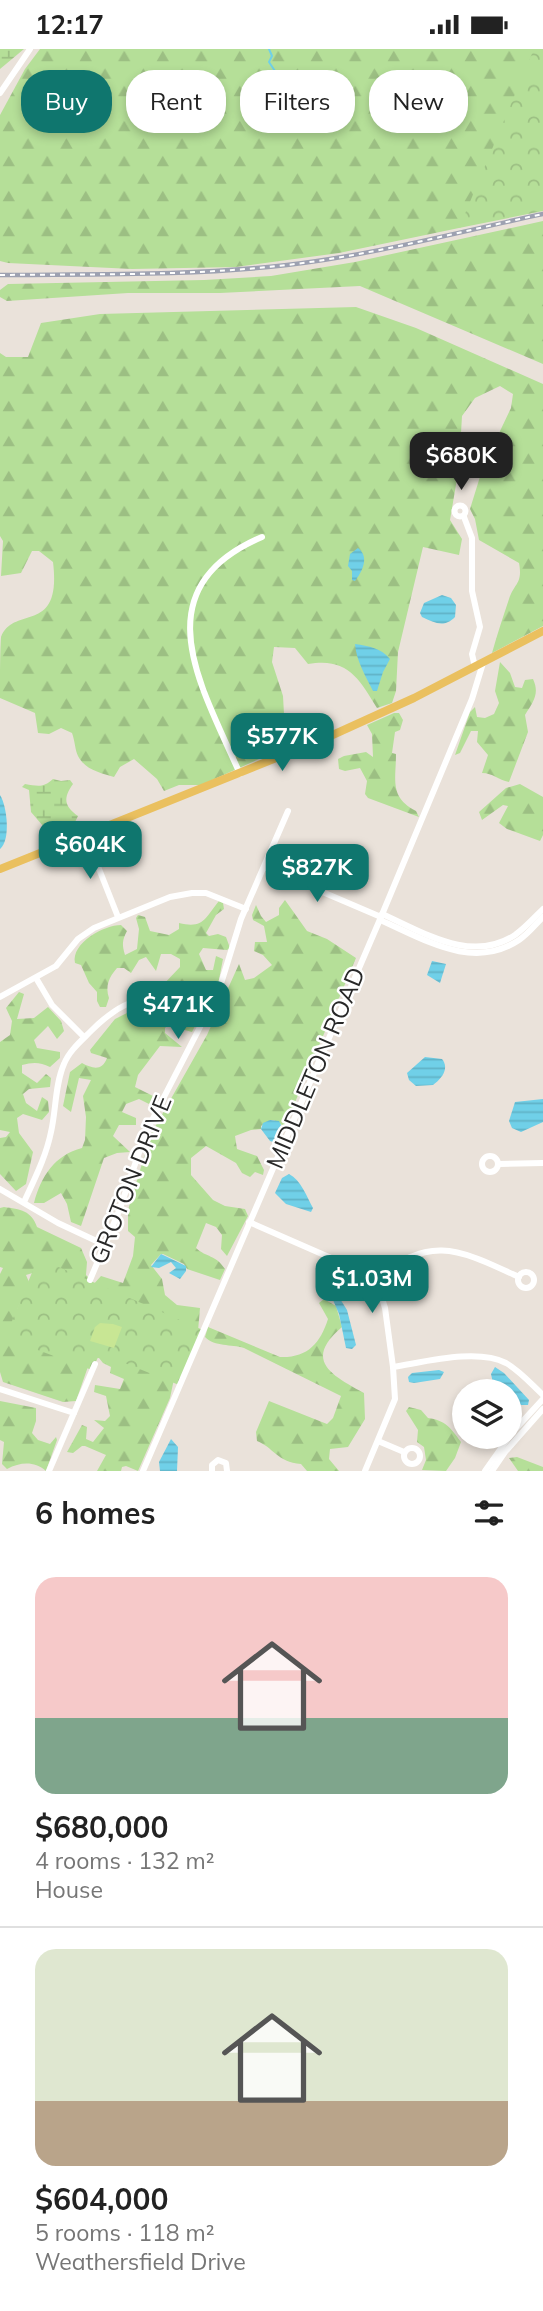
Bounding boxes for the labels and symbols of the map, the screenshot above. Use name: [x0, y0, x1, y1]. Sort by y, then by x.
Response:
pin: $680K: [412, 433, 510, 492]
pin: $577K: [233, 713, 331, 773]
pin: $604K: [41, 821, 139, 881]
pin: $827K: [268, 845, 366, 904]
street label: MIDDLETON ROAD: [259, 962, 371, 1173]
pin: $471K: [129, 981, 227, 1041]
street label: GROTON DRIVE: [83, 1091, 178, 1268]
pin: $1.03M: [315, 1255, 429, 1315]

